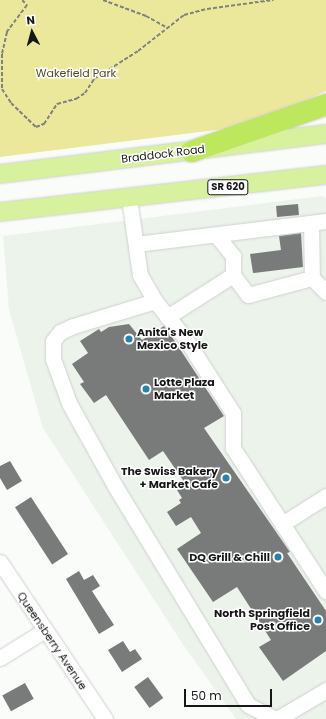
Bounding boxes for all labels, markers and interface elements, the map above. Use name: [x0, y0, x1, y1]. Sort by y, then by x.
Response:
north arrow: [12, 12, 52, 52]
text: N: [26, 12, 36, 28]
park label: Wakefield Park: [36, 66, 116, 80]
street label: Braddock Road: [120, 142, 206, 166]
road number: SR 620: [207, 179, 249, 195]
place label: Anita's New Mexico Style: [137, 326, 208, 352]
marker: Anita's New Mexico Style: [124, 334, 134, 344]
place label: Lotte Plaza Market: [154, 376, 215, 402]
marker: Lotte Plaza Market: [141, 384, 151, 394]
place label: The Swiss Bakery + Market Cafe: [121, 465, 218, 491]
marker: The Swiss Bakery + Market Cafe: [221, 473, 231, 483]
place label: DQ Grill & Chill: [189, 550, 270, 564]
marker: DQ Grill & Chill: [273, 552, 283, 562]
street label: Queensberry Avenue: [14, 590, 90, 692]
place label: North Springfield Post Office: [214, 607, 310, 633]
marker: North Springfield Post Office: [313, 615, 323, 625]
scale bar: [186, 681, 274, 707]
text: 50 m: [191, 687, 222, 704]

